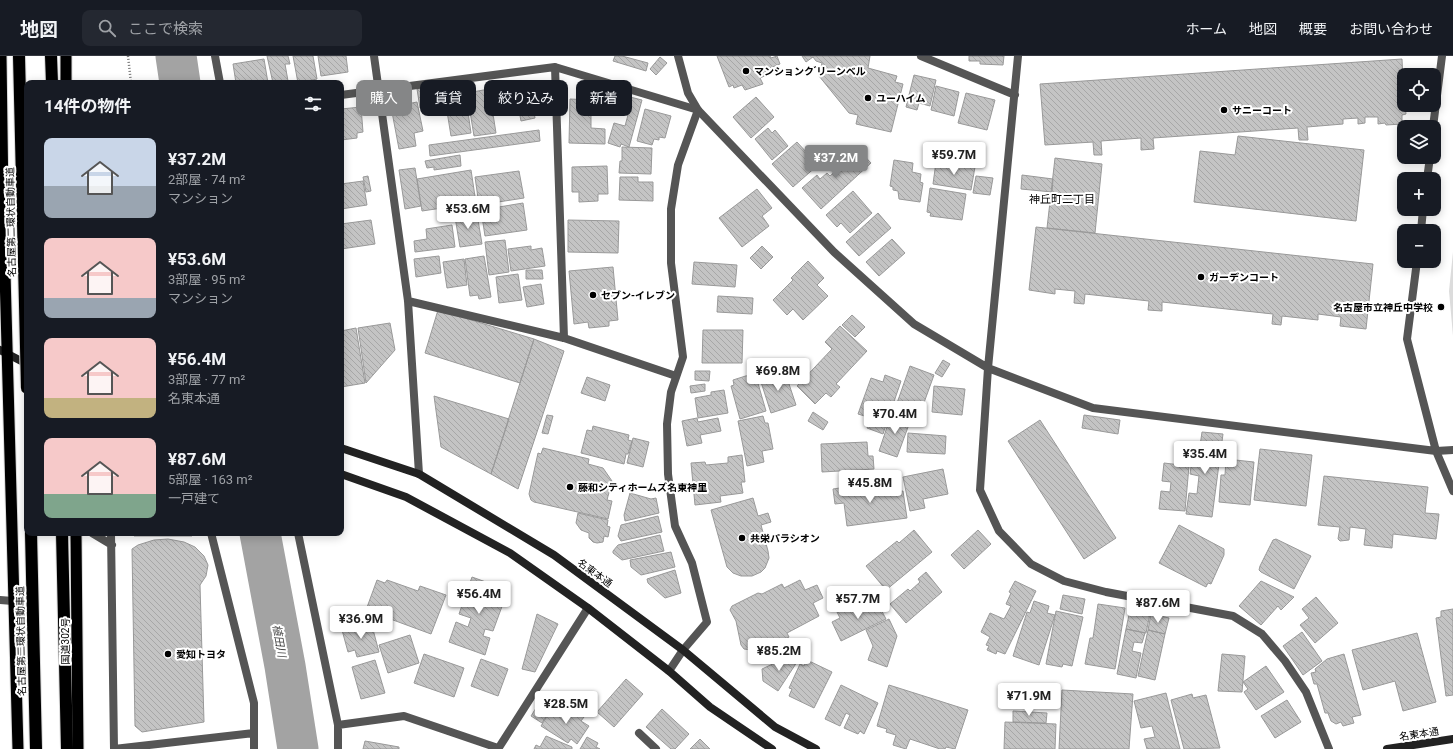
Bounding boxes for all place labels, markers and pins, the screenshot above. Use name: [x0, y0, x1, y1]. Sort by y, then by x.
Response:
place label: マンションク ゙リーンベル: [754, 65, 866, 77]
marker: マンションク ゙リーンベル: [741, 66, 751, 76]
marker: ユーハイム: [863, 93, 873, 103]
place label: ユーハイム: [876, 93, 925, 104]
marker: サニーコート: [1219, 105, 1229, 115]
place label: サニーコート: [1232, 105, 1292, 116]
pin: ¥59.7M: [921, 142, 987, 176]
pin: ¥37.2M: [803, 145, 869, 179]
pin: ¥53.6M: [435, 196, 501, 230]
marker: ガーデンコート: [1196, 272, 1206, 282]
place label: ガーデンコート: [1209, 272, 1279, 283]
marker: セブン-イレブン: [588, 290, 598, 300]
place label: セブン-イレブン: [601, 290, 675, 301]
place label: 名古屋市立神丘中学校: [1333, 302, 1433, 313]
marker: 名古屋市立神丘中学校: [1436, 302, 1446, 312]
pin: ¥69.8M: [745, 358, 811, 392]
pin: ¥70.4M: [862, 401, 928, 435]
pin: ¥35.4M: [1172, 441, 1238, 475]
pin: ¥45.8M: [837, 470, 903, 504]
marker: 藤和シティホームズ名東神里: [565, 482, 575, 492]
place label: 藤和シティホームズ名東神里: [578, 482, 707, 493]
marker: 共栄パラシオン: [737, 533, 747, 543]
place label: 共栄パラシオン: [750, 533, 820, 544]
pin: ¥56.4M: [446, 581, 512, 615]
pin: ¥57.7M: [825, 586, 891, 620]
pin: ¥87.6M: [1125, 590, 1191, 624]
pin: ¥36.9M: [328, 606, 394, 640]
pin: ¥85.2M: [746, 638, 812, 672]
marker: 愛知トヨタ: [163, 649, 173, 659]
place label: 愛知トヨタ: [176, 649, 226, 660]
pin: ¥71.9M: [996, 683, 1062, 717]
pin: ¥28.5M: [533, 691, 599, 725]

